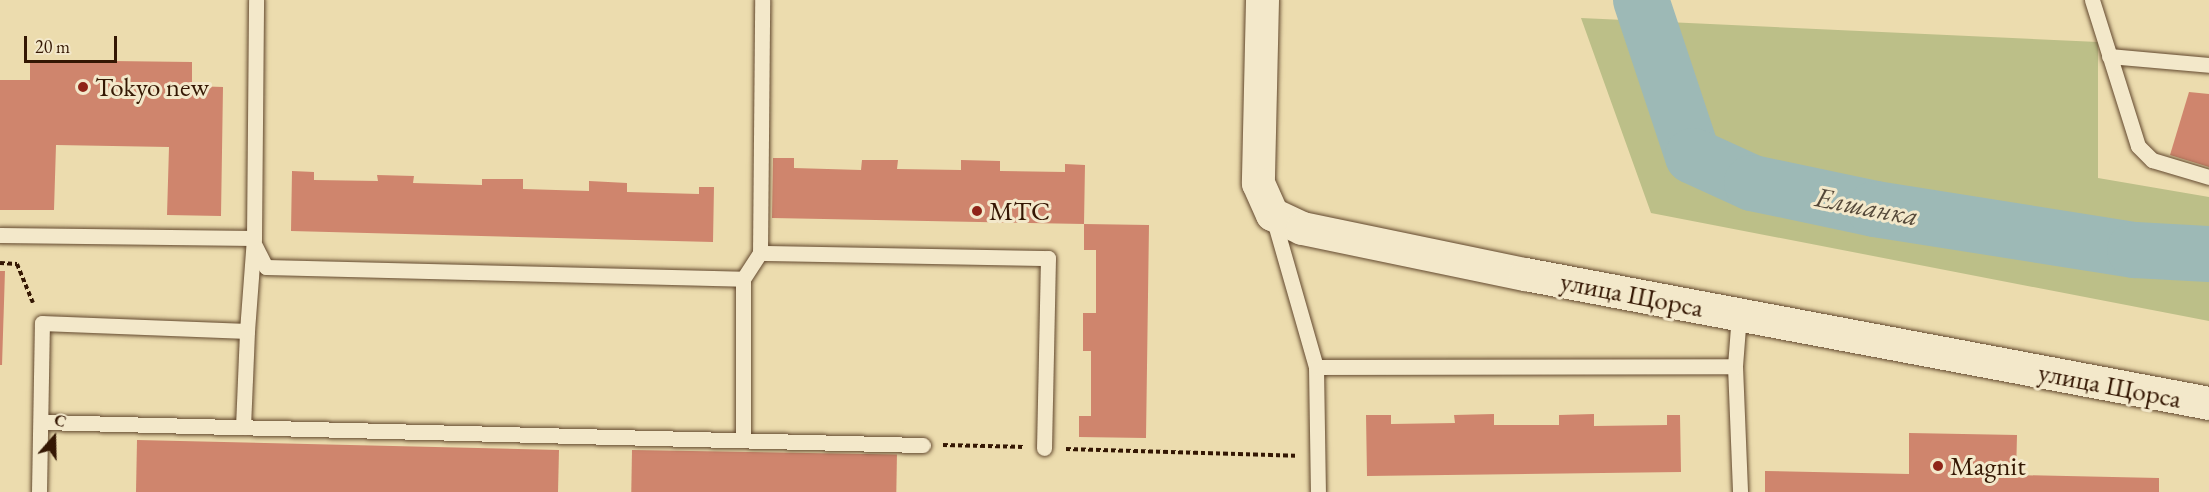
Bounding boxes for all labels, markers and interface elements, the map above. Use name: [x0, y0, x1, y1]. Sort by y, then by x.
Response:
scale bar: [27, 24, 120, 62]
text: 20 m: [35, 35, 70, 58]
place label: Tokyo new: [95, 71, 209, 103]
marker: Tokyo new: [76, 80, 90, 94]
water label: Елшанка: [1813, 180, 1921, 232]
place label: МТС: [989, 195, 1050, 227]
marker: МТС: [970, 204, 984, 218]
street label: улица Щорса: [1558, 264, 1706, 324]
street label: улица Щорса: [2036, 355, 2184, 415]
north arrow: [24, 408, 84, 468]
text: С: [51, 409, 69, 432]
place label: Magnit: [1950, 450, 2026, 482]
marker: Magnit: [1931, 459, 1945, 473]

